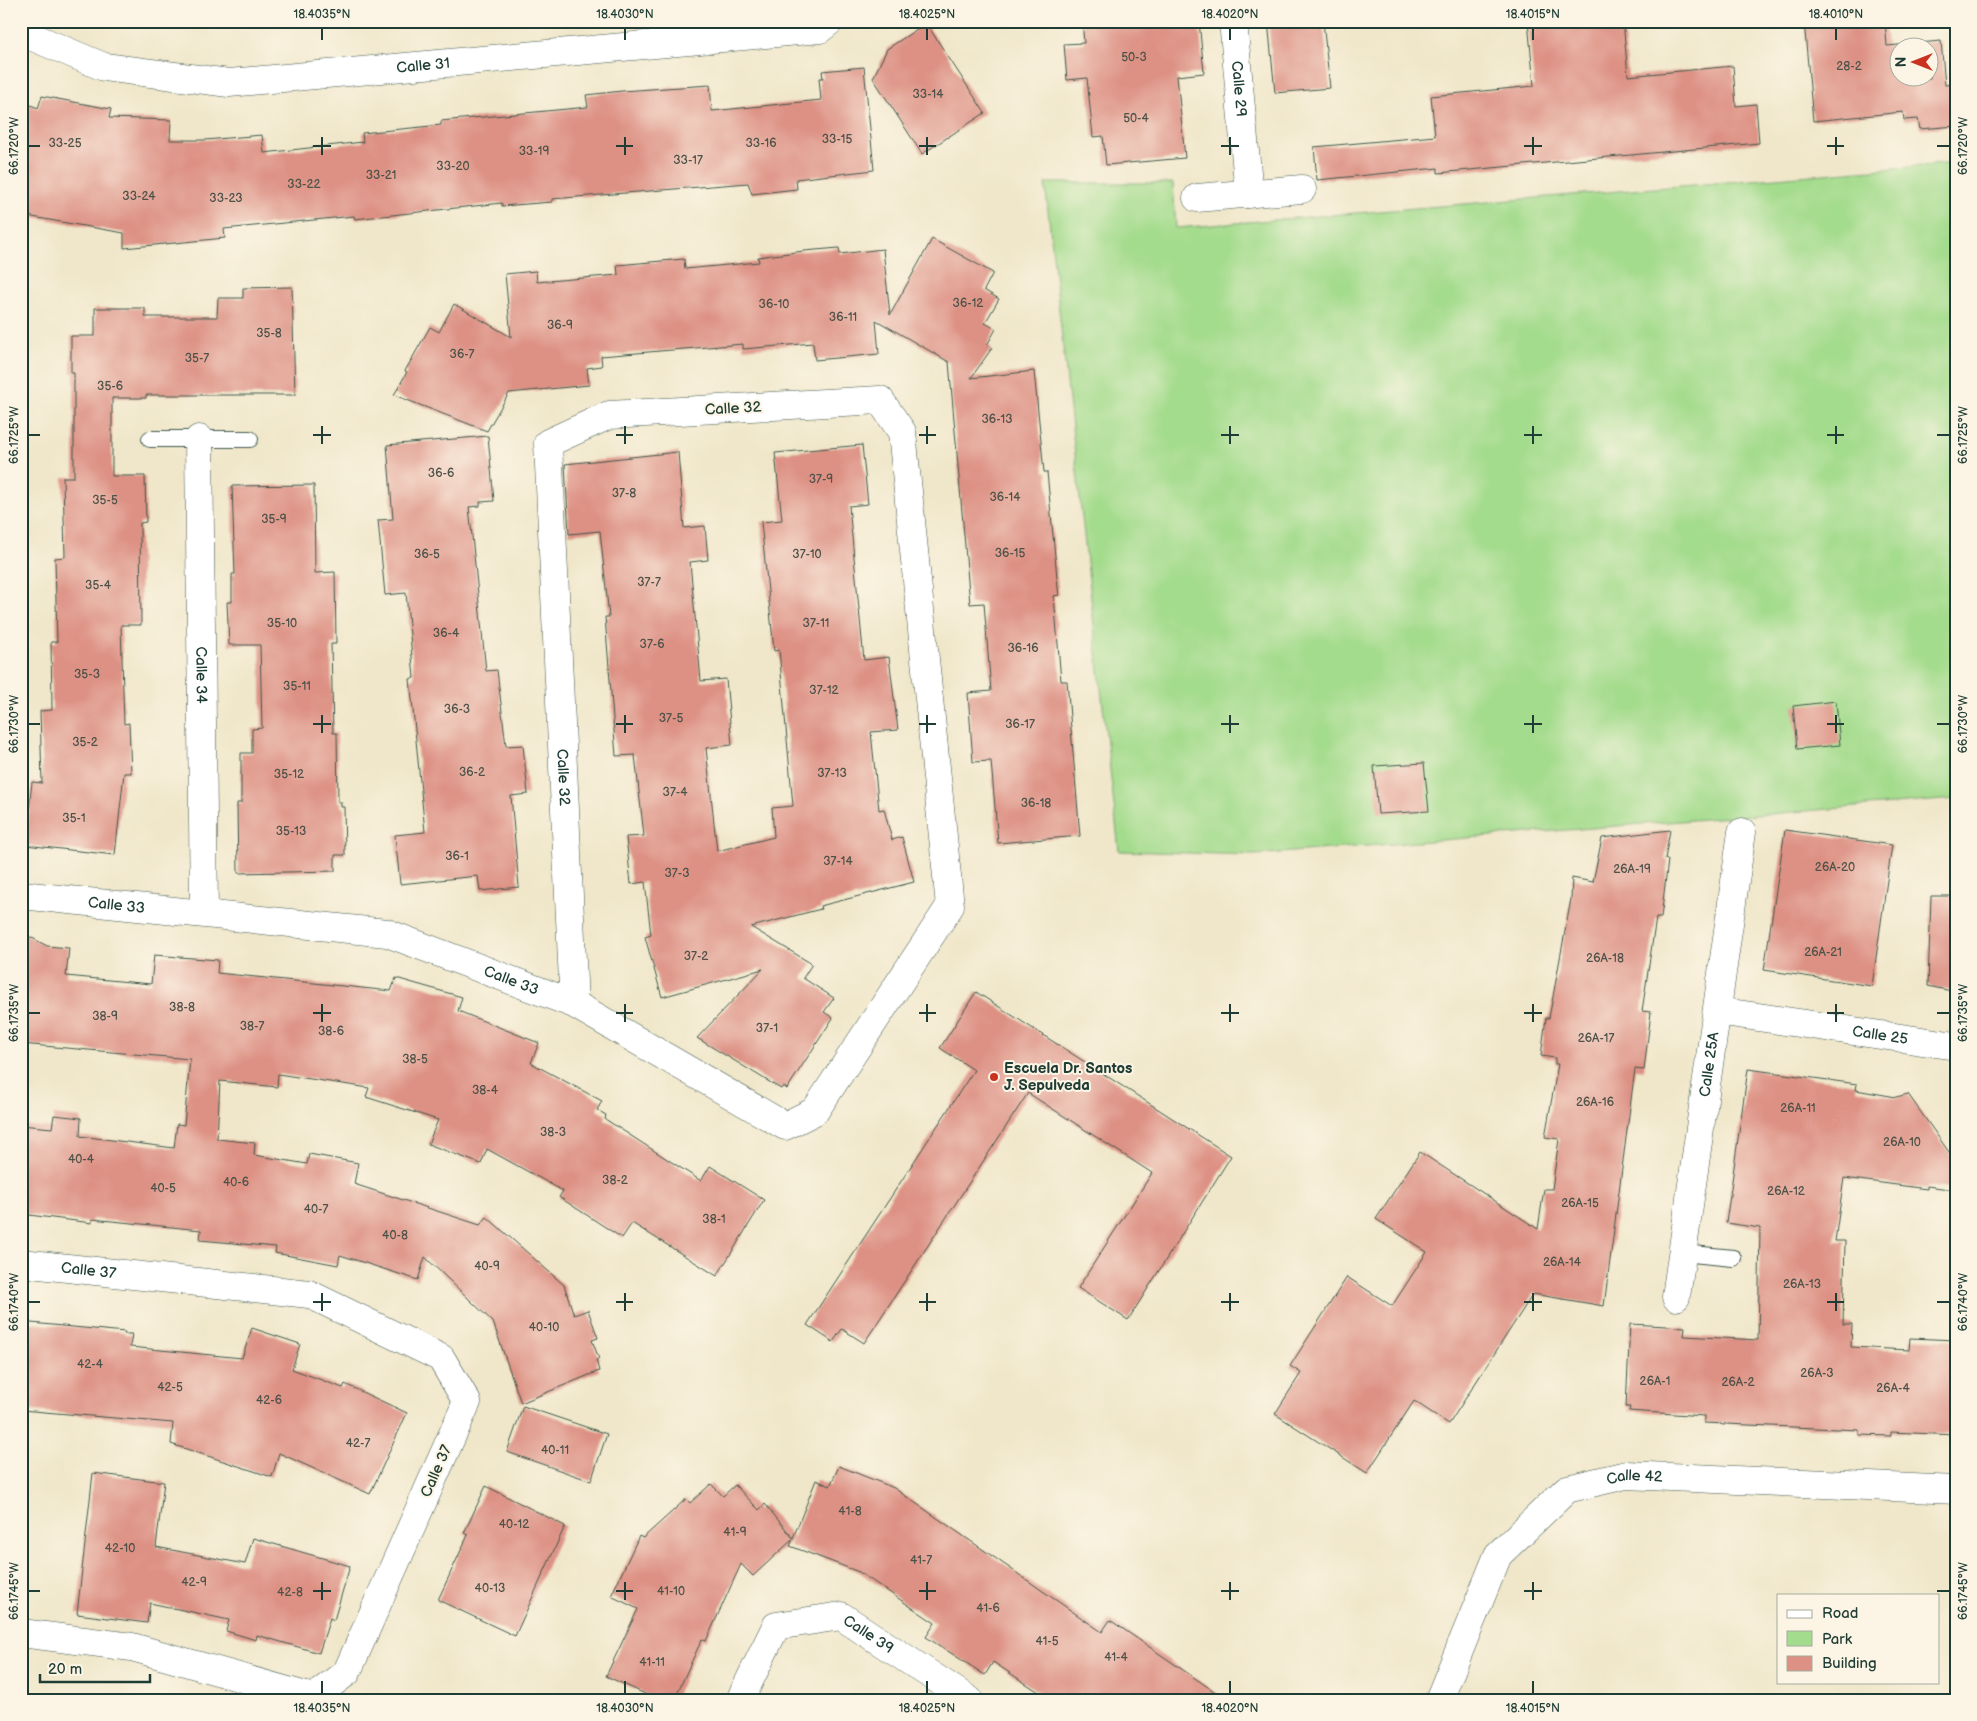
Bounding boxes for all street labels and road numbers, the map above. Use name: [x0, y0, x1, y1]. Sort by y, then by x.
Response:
street label: Calle 31: [395, 54, 451, 78]
street label: Calle 29: [1227, 60, 1251, 118]
street label: Calle 32: [704, 398, 762, 419]
street label: Calle 34: [191, 646, 211, 704]
street label: Calle 32: [552, 748, 574, 806]
street label: Calle 33: [87, 893, 146, 918]
street label: Calle 33: [481, 962, 541, 1000]
street label: Calle 25: [1851, 1022, 1909, 1049]
street label: Calle 25A: [1696, 1030, 1724, 1098]
street label: Calle 37: [60, 1258, 118, 1283]
street label: Calle 37: [417, 1442, 457, 1500]
street label: Calle 42: [1604, 1466, 1663, 1489]
street label: Calle 39: [839, 1611, 897, 1658]

